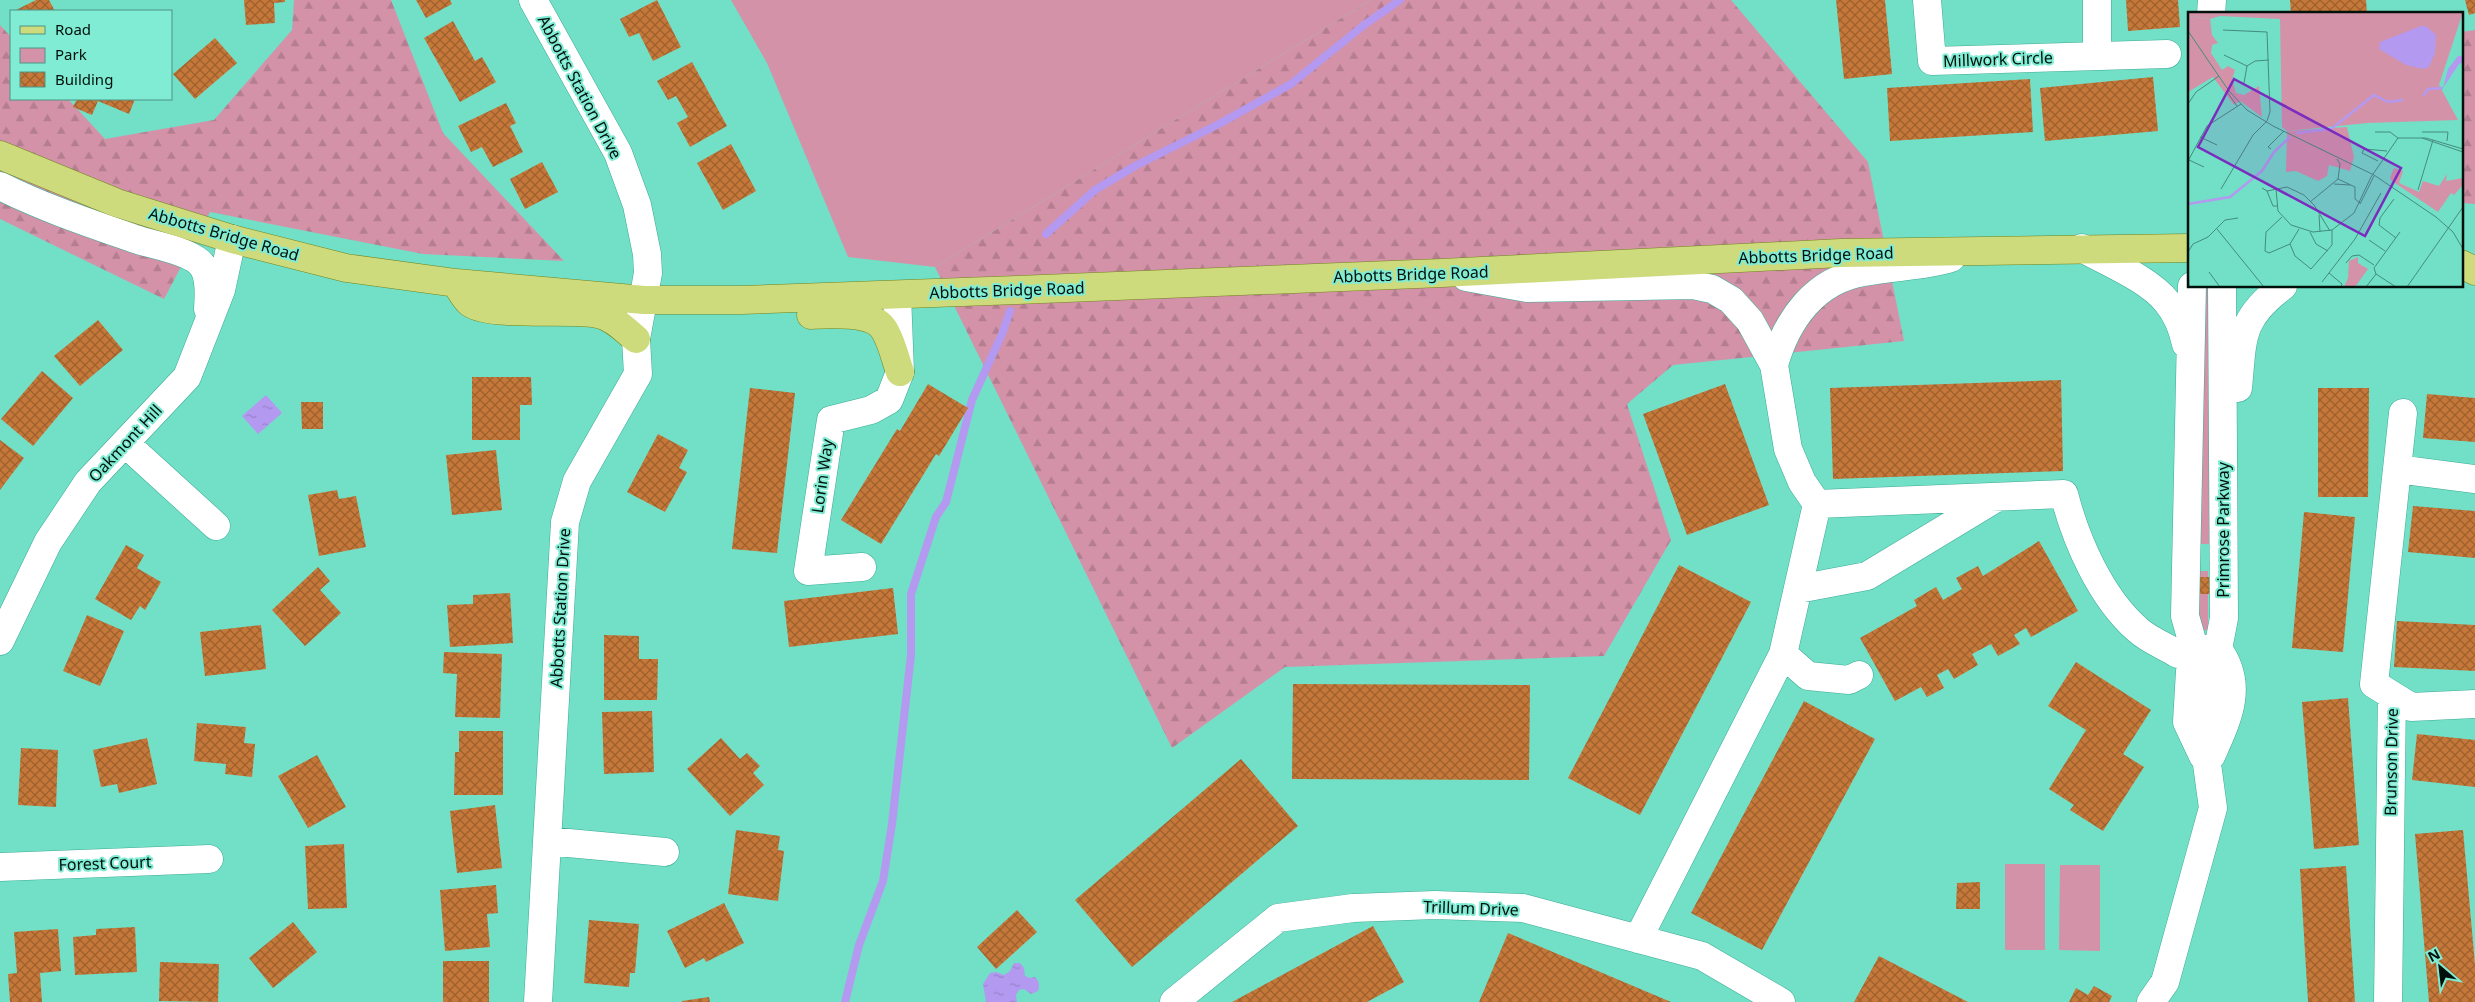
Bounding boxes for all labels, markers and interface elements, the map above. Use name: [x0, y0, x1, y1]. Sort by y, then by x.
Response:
legend: [10, 10, 172, 100]
street label: Abbotts Station Drive: [533, 11, 627, 163]
inset map: [2188, 12, 2462, 288]
text: Road: [55, 19, 91, 39]
text: Park: [55, 44, 87, 64]
street label: Millwork Circle: [1943, 46, 2053, 72]
text: Building: [55, 69, 113, 89]
street label: Abbotts Bridge Road: [146, 202, 302, 266]
street label: Abbotts Bridge Road: [1738, 241, 1894, 269]
street label: Abbotts Bridge Road: [1333, 260, 1489, 288]
street label: Abbotts Bridge Road: [929, 276, 1085, 304]
street label: Oakmont Hill: [83, 399, 167, 487]
street label: Lorin Way: [806, 437, 838, 514]
street label: Primrose Parkway: [2212, 461, 2234, 598]
street label: Abbotts Station Drive: [545, 528, 575, 688]
street label: Brunson Drive: [2379, 708, 2403, 816]
street label: Forest Court: [58, 850, 152, 876]
street label: Trillum Drive: [1423, 895, 1519, 921]
north arrow: [2415, 942, 2465, 992]
text: N: [2424, 944, 2443, 966]

